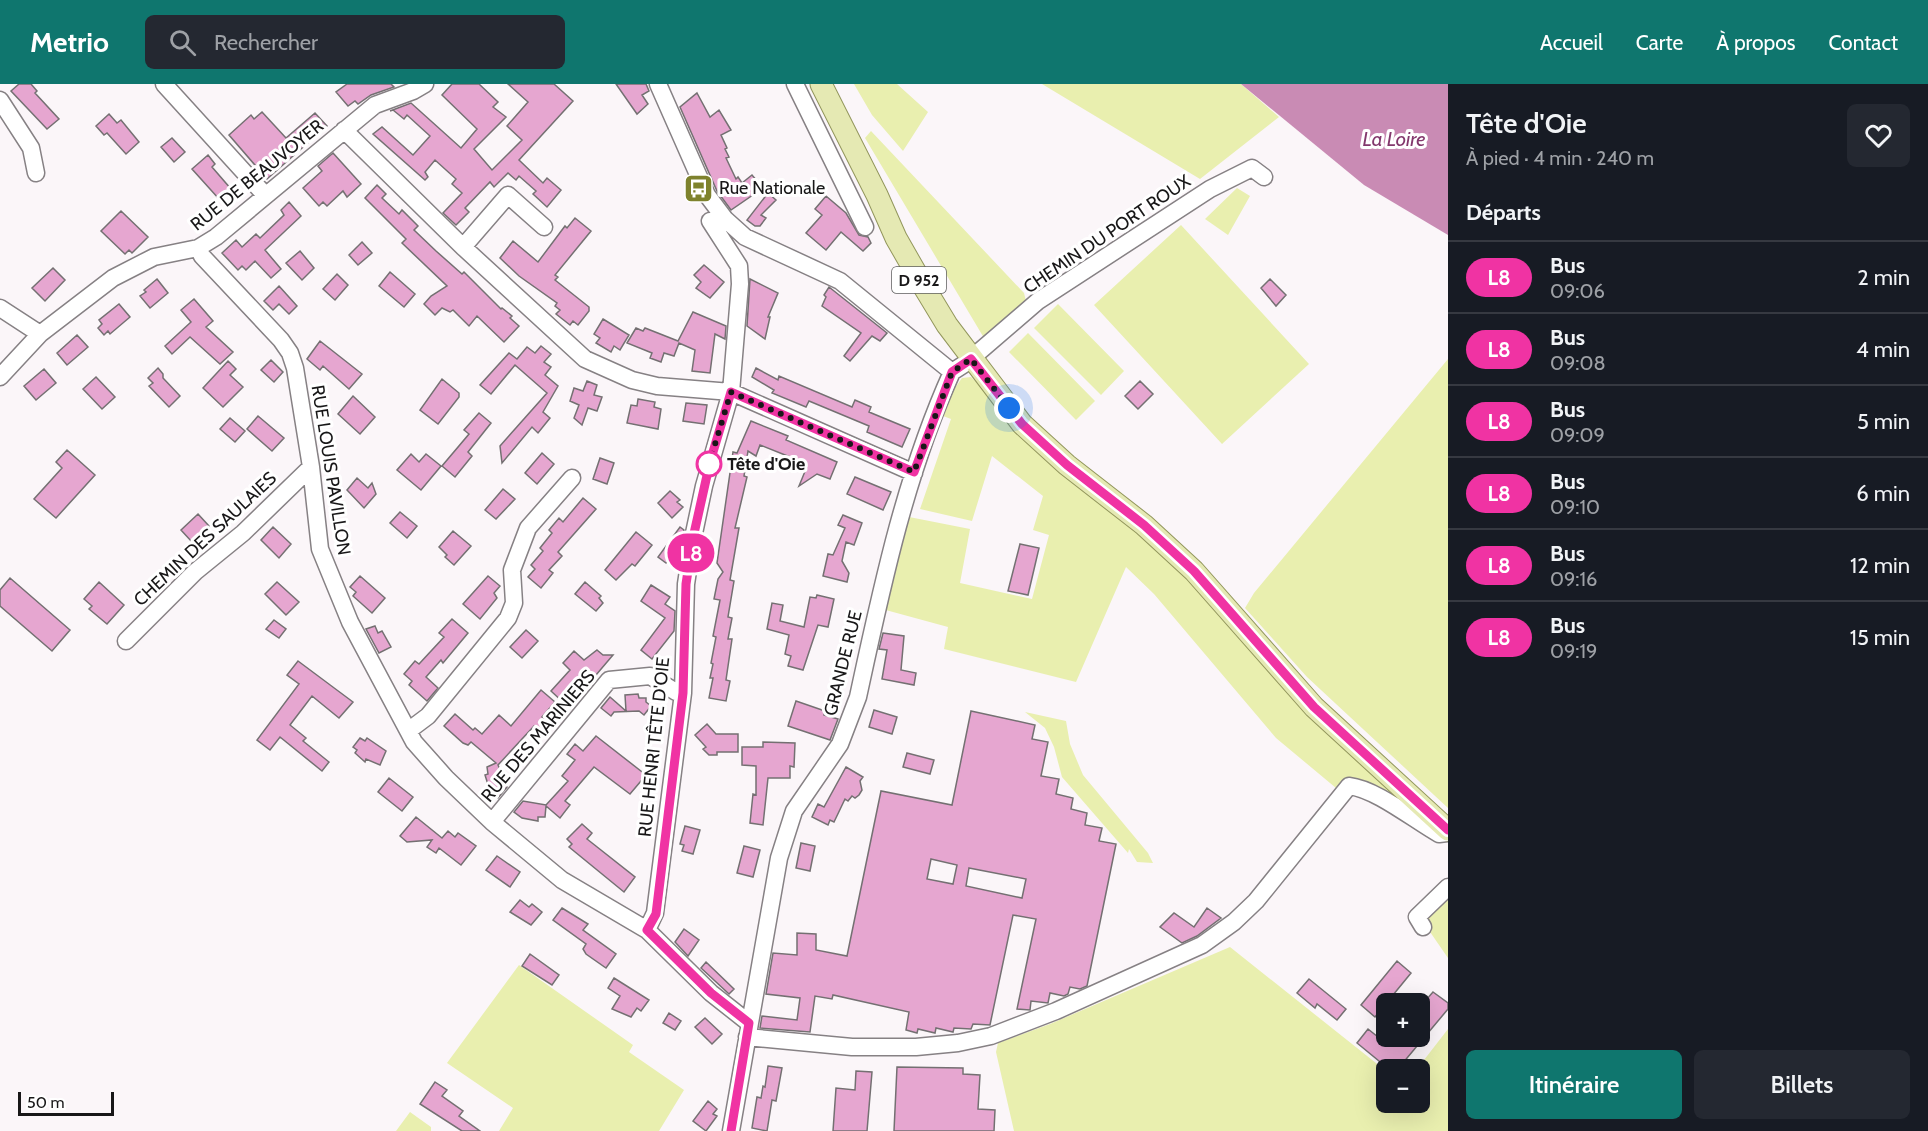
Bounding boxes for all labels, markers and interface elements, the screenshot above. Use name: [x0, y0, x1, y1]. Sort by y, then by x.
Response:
search box: [145, 15, 565, 69]
text: Metrio: [30, 25, 109, 59]
icon: search: [166, 26, 199, 59]
text: Rechercher: [214, 29, 318, 56]
text: Accueil: [1540, 30, 1603, 55]
text: Carte: [1636, 30, 1683, 55]
text: À propos: [1716, 30, 1795, 55]
text: Contact: [1828, 30, 1898, 55]
button: heart: [1847, 104, 1910, 167]
text: Tête d'Oie: [1466, 106, 1587, 140]
street label: RUE DE BEAUVOYER: [186, 115, 328, 235]
water label: La Loire: [1363, 127, 1425, 151]
text: À pied · 4 min · 240 m: [1466, 146, 1654, 170]
street label: CHEMIN DU PORT ROUX: [1019, 170, 1195, 298]
bus stop icon: Rue Nationale: [682, 172, 714, 204]
place label: Rue Nationale: [719, 177, 825, 199]
text: Départs: [1466, 199, 1541, 226]
text: Bus: [1550, 252, 1585, 279]
text: 2 min: [1857, 264, 1910, 291]
text: L8: [1487, 265, 1511, 290]
road number: D 952: [892, 267, 946, 293]
text: 09:06: [1550, 279, 1605, 303]
text: Bus: [1550, 324, 1585, 351]
text: 4 min: [1856, 336, 1910, 363]
text: L8: [1487, 337, 1511, 362]
text: 09:08: [1550, 351, 1606, 375]
street label: RUE LOUIS PAVILLON: [307, 383, 355, 557]
your location: [994, 393, 1024, 423]
text: Bus: [1550, 396, 1585, 423]
text: 5 min: [1857, 408, 1910, 435]
text: L8: [1487, 409, 1511, 434]
text: 09:09: [1550, 423, 1605, 447]
marker: Tête d'Oie: [696, 451, 722, 477]
place label: Tête d'Oie: [727, 453, 805, 475]
street label: CHEMIN DES SAULAIES: [129, 467, 281, 611]
text: Bus: [1550, 468, 1585, 495]
text: 6 min: [1856, 480, 1910, 507]
text: L8: [1487, 481, 1511, 506]
text: 09:10: [1550, 495, 1600, 519]
line badge: L8: [664, 534, 718, 572]
text: Bus: [1550, 540, 1585, 567]
text: L8: [679, 541, 703, 566]
text: 12 min: [1850, 552, 1910, 579]
text: L8: [1487, 553, 1511, 578]
text: 09:16: [1550, 567, 1597, 591]
street label: GRANDE RUE: [819, 608, 867, 718]
text: Bus: [1550, 612, 1585, 639]
text: 15 min: [1850, 624, 1910, 651]
text: L8: [1487, 625, 1511, 650]
text: 09:19: [1550, 639, 1597, 663]
street label: RUE HENRI TÊTE D'OIE: [634, 656, 674, 838]
street label: RUE DES MARINIERS: [476, 666, 600, 806]
map controls: [1376, 993, 1430, 1113]
button: +: [1376, 993, 1430, 1047]
button: Itinéraire: [1466, 1050, 1682, 1119]
button: Billets: [1694, 1050, 1910, 1119]
button: −: [1376, 1059, 1430, 1113]
scale bar: [18, 1089, 114, 1116]
text: 50 m: [27, 1093, 64, 1112]

